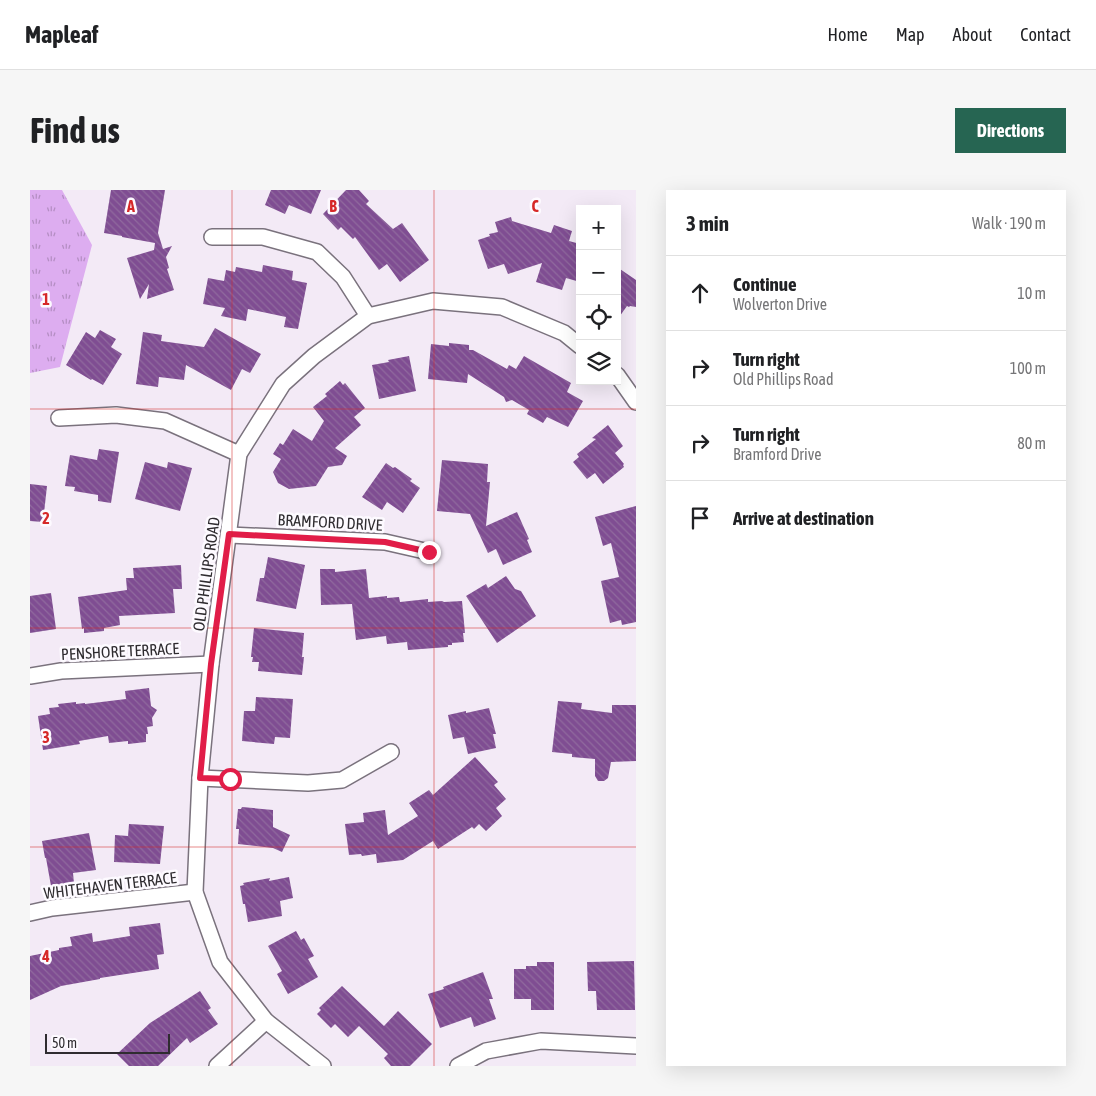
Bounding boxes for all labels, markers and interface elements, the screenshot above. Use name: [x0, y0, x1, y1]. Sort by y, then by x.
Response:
text: Mapleaf: [25, 21, 98, 48]
text: Home: [828, 24, 868, 45]
text: Map: [896, 24, 925, 45]
text: About: [953, 24, 992, 45]
text: Contact: [1020, 24, 1071, 45]
button: Directions: [955, 108, 1066, 153]
text: Find us: [30, 110, 120, 150]
text: A: [126, 197, 135, 215]
text: B: [329, 197, 337, 215]
text: C: [531, 197, 539, 215]
map controls: [576, 205, 621, 385]
button: +: [576, 205, 621, 250]
text: 3 min: [686, 211, 729, 235]
text: Walk · 190 m: [972, 214, 1046, 232]
button: −: [576, 250, 621, 295]
text: Continue: [733, 273, 797, 295]
icon: ahead: [686, 279, 714, 307]
text: 10 m: [1017, 284, 1046, 302]
text: 1: [42, 290, 50, 308]
button: locate: [576, 295, 621, 340]
text: Wolverton Drive: [733, 295, 827, 313]
button: layers: [576, 340, 621, 385]
text: Turn right: [733, 348, 800, 370]
icon: right: [686, 354, 714, 382]
text: 100 m: [1010, 359, 1046, 377]
text: Old Phillips Road: [733, 370, 834, 388]
text: Turn right: [733, 423, 800, 445]
icon: right: [686, 429, 714, 457]
text: 80 m: [1017, 434, 1046, 452]
text: Bramford Drive: [733, 445, 821, 463]
icon: arrive: [686, 504, 714, 532]
text: Arrive at destination: [733, 507, 874, 529]
text: 2: [42, 509, 50, 527]
street label: BRAMFORD DRIVE: [277, 510, 383, 534]
street label: OLD PHILLIPS ROAD: [189, 516, 223, 632]
route end: [418, 541, 441, 564]
street label: PENSHORE TERRACE: [61, 639, 180, 663]
text: 3: [42, 728, 50, 746]
route start: [219, 768, 242, 791]
street label: WHITEHAVEN TERRACE: [43, 868, 178, 902]
text: 4: [41, 947, 50, 965]
scale bar: [45, 1031, 170, 1054]
text: 50 m: [52, 1035, 77, 1051]

